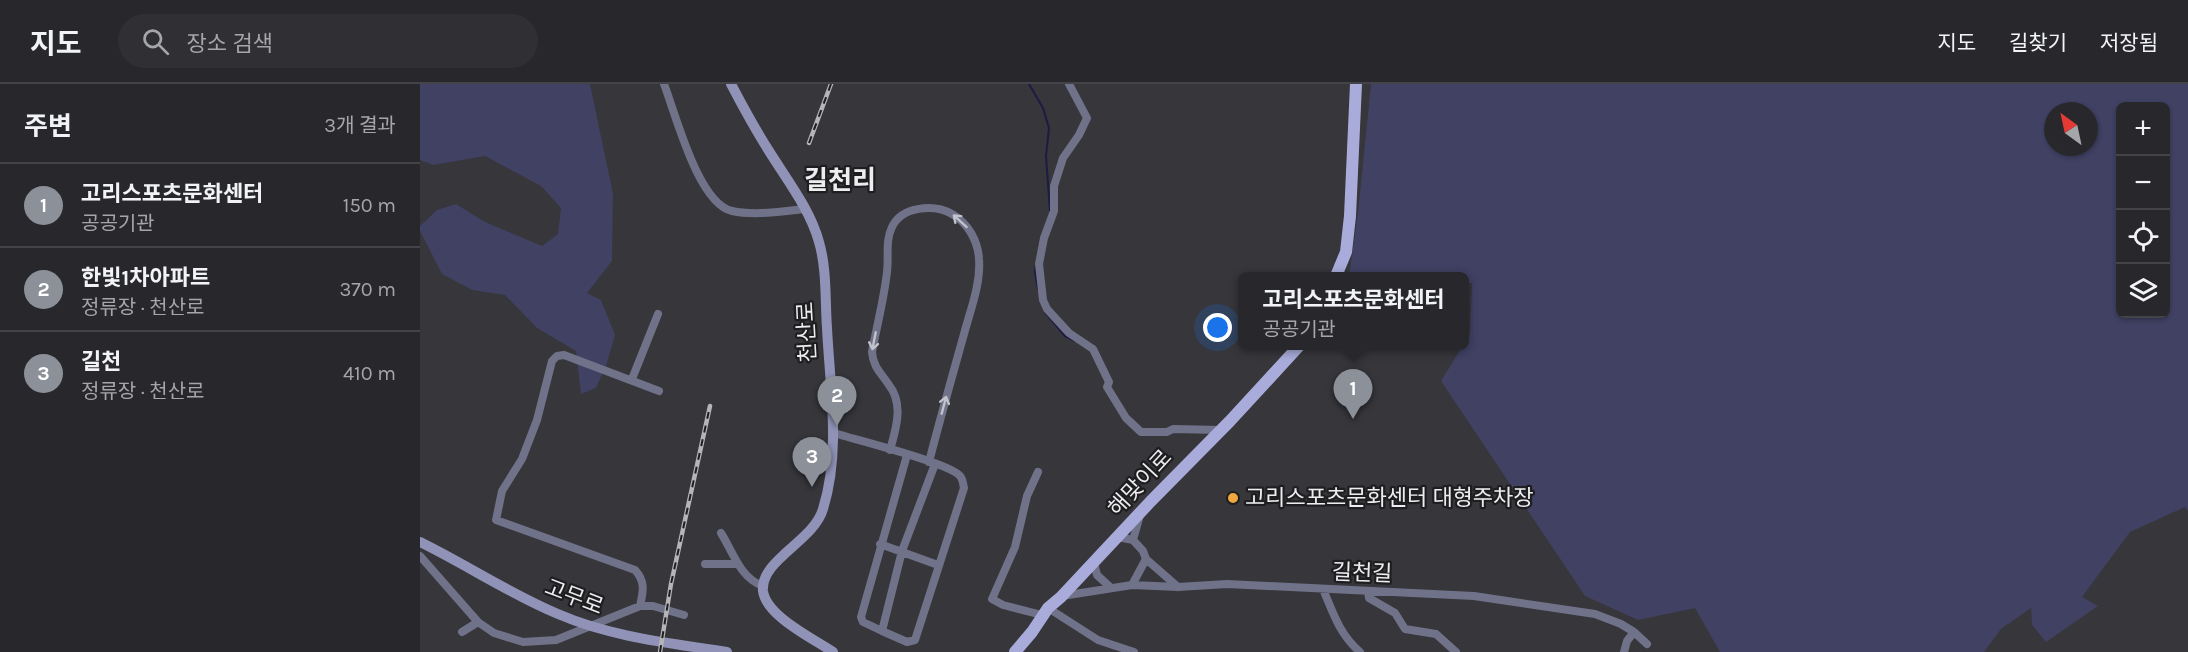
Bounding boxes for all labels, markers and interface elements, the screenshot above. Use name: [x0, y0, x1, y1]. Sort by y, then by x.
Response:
search box: [118, 14, 538, 68]
icon: search: [139, 25, 172, 58]
text: 지도: [30, 27, 82, 60]
text: 장소 검색: [187, 31, 273, 57]
text: 지도: [1937, 31, 1976, 55]
text: 길찾기: [2009, 31, 2067, 55]
text: 저장됨: [2100, 31, 2158, 55]
north arrow: [2044, 102, 2098, 156]
map controls: [2116, 102, 2170, 318]
button: +: [2116, 102, 2170, 156]
text: 주변: [24, 111, 72, 142]
text: 3개 결과: [324, 114, 396, 137]
button: −: [2116, 156, 2170, 210]
district label: 길천리: [804, 165, 876, 196]
text: 고리스포츠문화센터: [81, 181, 263, 207]
text: 1: [40, 194, 47, 217]
text: 150 m: [343, 194, 396, 217]
button: locate: [2116, 210, 2170, 264]
text: 공공기관: [81, 212, 155, 235]
one-way arrow: [953, 214, 968, 228]
button: layers: [2116, 264, 2170, 318]
text: 한빛1차아파트: [81, 265, 210, 291]
popup: [1238, 272, 1469, 350]
text: 2: [37, 278, 50, 301]
text: 370 m: [339, 278, 396, 301]
text: 고리스포츠문화센터: [1262, 287, 1445, 313]
text: 정류장 · 천산로: [81, 296, 204, 319]
street label: 천산로: [792, 301, 822, 363]
your location: [1203, 313, 1232, 342]
text: 공공기관: [1262, 318, 1336, 341]
one-way arrow: [868, 331, 879, 350]
text: 길천: [81, 349, 121, 375]
text: 3: [37, 362, 50, 385]
text: 410 m: [343, 362, 396, 385]
pin: 1: [1334, 370, 1372, 419]
pin: 2: [818, 376, 856, 426]
text: 정류장 · 천산로: [81, 380, 204, 403]
one-way arrow: [939, 396, 950, 415]
pin: 3: [792, 438, 832, 487]
street label: 해맞이로: [1103, 445, 1177, 521]
place label: 고리스포츠문화센터 대형주차장: [1245, 485, 1534, 511]
marker: 고리스포츠문화센터 대형주차장: [1226, 491, 1240, 505]
street label: 길천길: [1331, 559, 1393, 587]
street label: 고무로: [541, 574, 607, 620]

